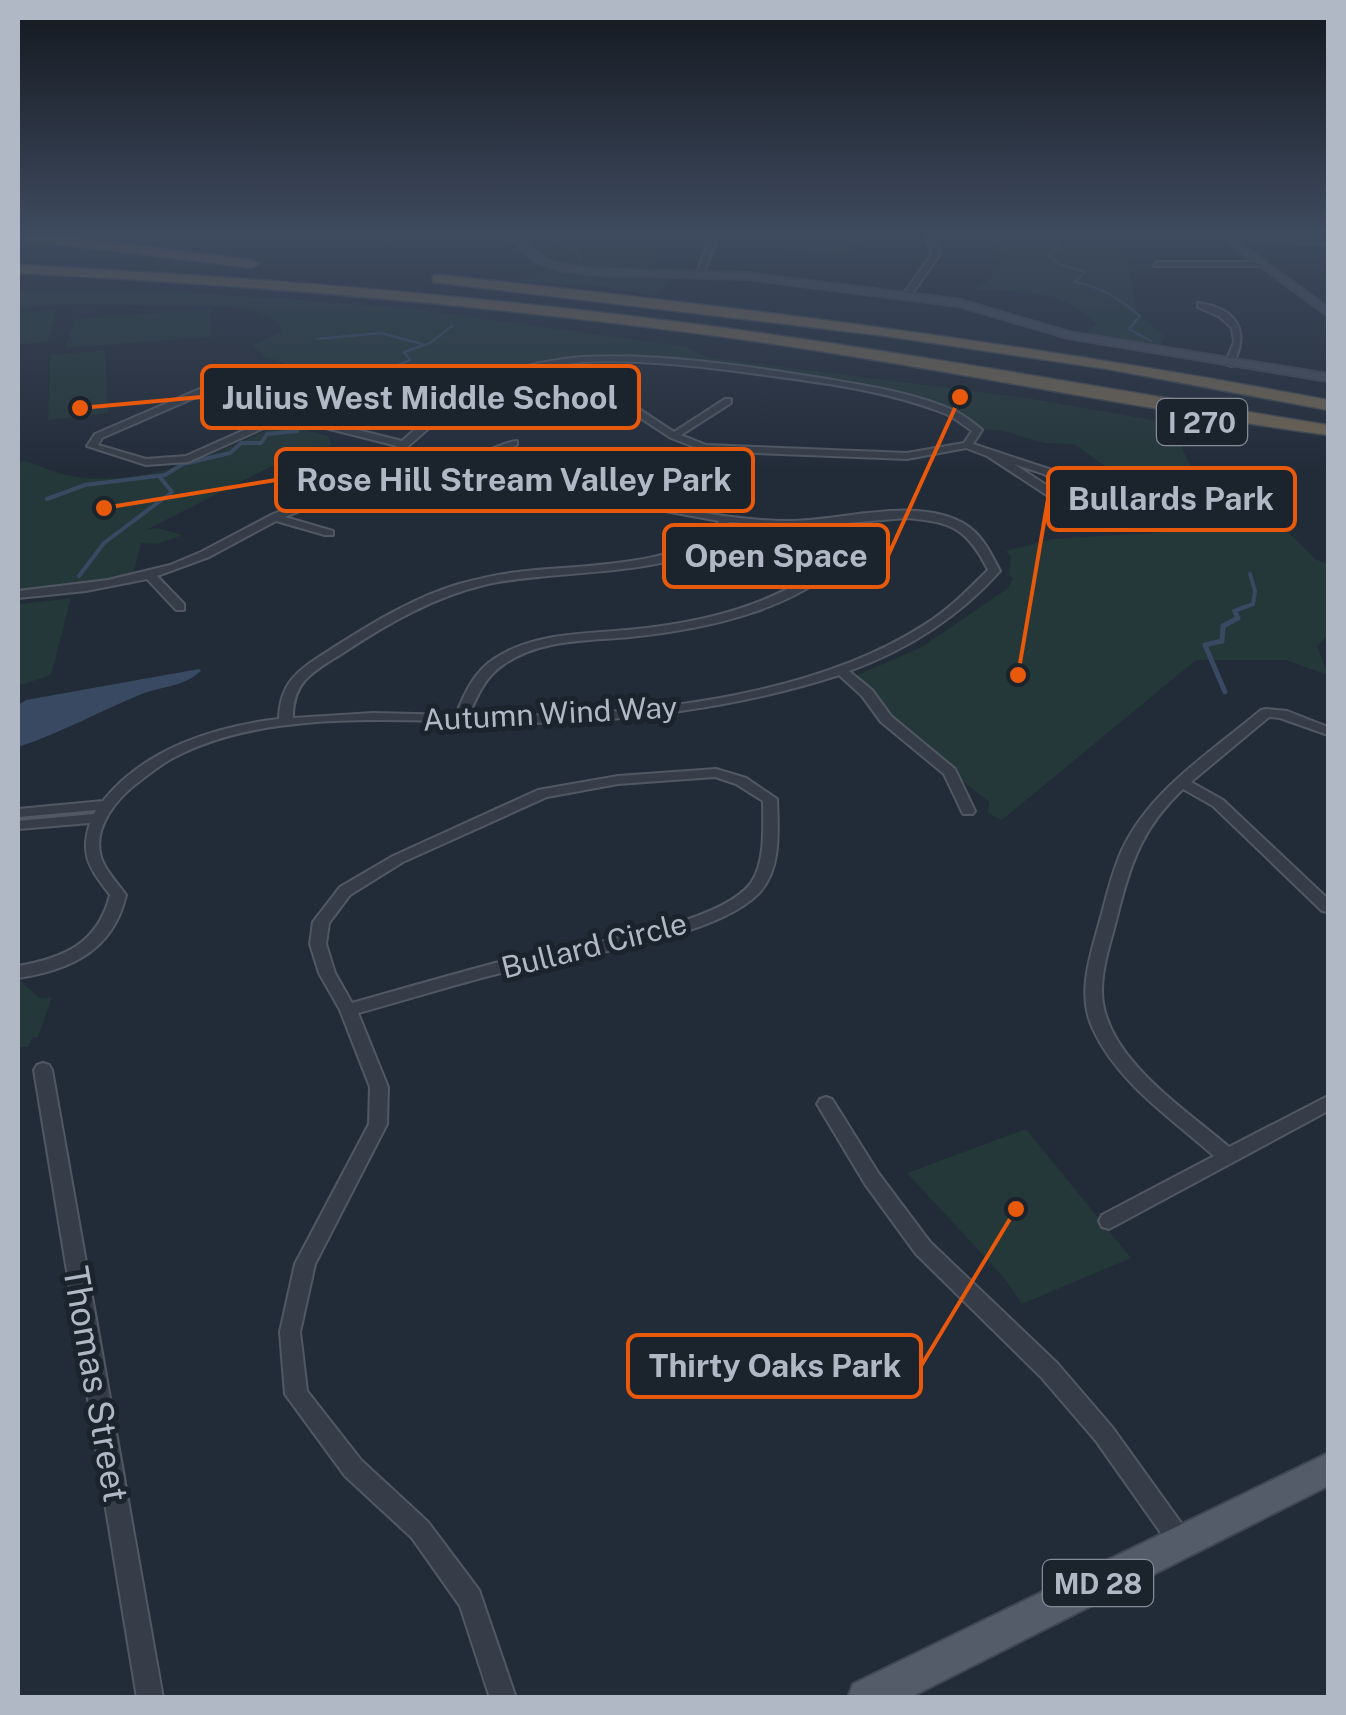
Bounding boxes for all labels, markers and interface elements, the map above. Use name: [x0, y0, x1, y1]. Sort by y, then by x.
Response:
callout: Julius West Middle School: [202, 366, 639, 428]
text: Julius West Middle School: [222, 379, 618, 416]
road number: I 270: [1157, 399, 1247, 445]
callout: Rose Hill Stream Valley Park: [276, 449, 753, 511]
text: Rose Hill Stream Valley Park: [296, 461, 732, 498]
callout: Bullards Park: [1048, 468, 1295, 530]
text: Bullards Park: [1068, 480, 1274, 517]
callout: Open Space: [664, 525, 888, 587]
text: Open Space: [684, 537, 868, 574]
street label: Autumn Wind Way: [422, 688, 678, 738]
street label: Bullard Circle: [498, 905, 690, 985]
street label: Thomas Street: [55, 1263, 137, 1505]
callout: Thirty Oaks Park: [628, 1335, 921, 1397]
text: Thirty Oaks Park: [649, 1347, 901, 1384]
road number: MD 28: [1043, 1560, 1153, 1606]

